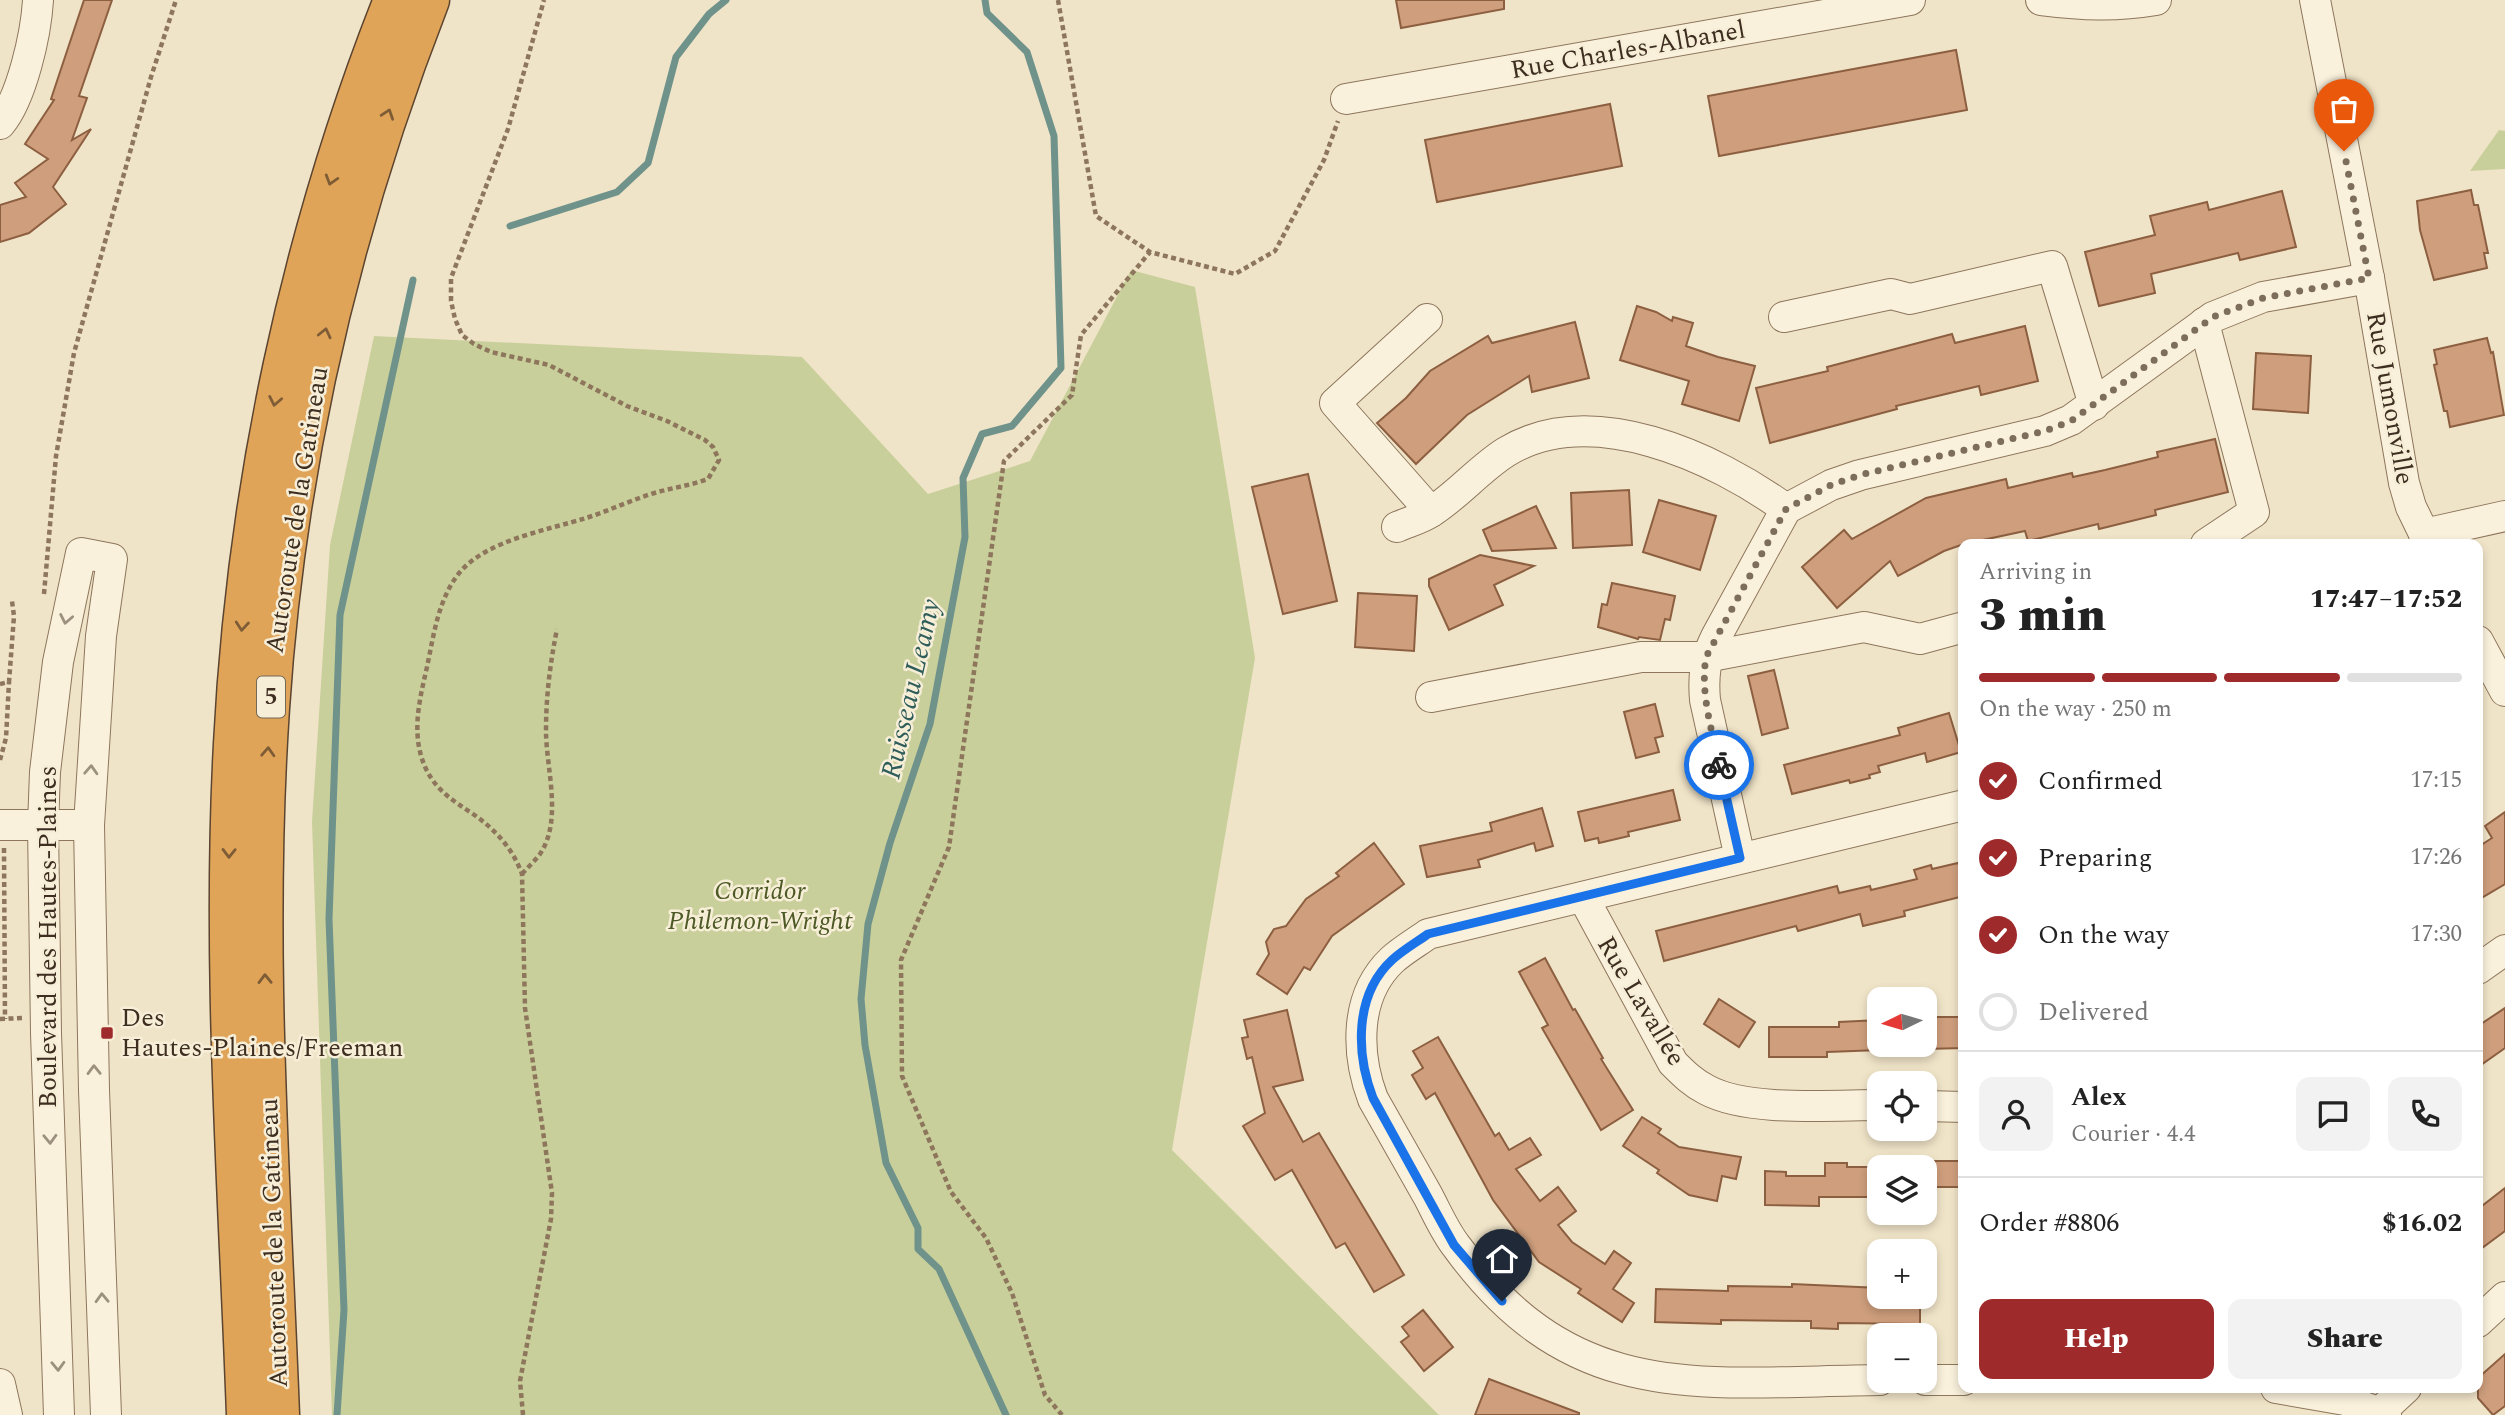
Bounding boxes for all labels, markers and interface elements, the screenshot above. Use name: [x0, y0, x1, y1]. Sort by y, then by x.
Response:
street label: Rue Charles-Albanel: [1507, 10, 1749, 90]
pin: [2314, 79, 2374, 151]
icon: bag: [2325, 90, 2363, 128]
one-way arrow: [380, 109, 394, 121]
one-way arrow: [324, 174, 339, 186]
street label: Rue Jumonville: [2355, 308, 2425, 488]
one-way arrow: [317, 327, 331, 339]
street label: Autoroute de la Gatineau: [255, 364, 339, 656]
one-way arrow: [268, 395, 283, 407]
text: Arriving in: [1979, 555, 2092, 590]
text: 17:47–17:52: [2310, 579, 2462, 619]
text: 3 min: [1979, 581, 2106, 651]
water label: Ruisseau Leamy: [869, 594, 953, 783]
one-way arrow: [59, 613, 74, 625]
one-way arrow: [234, 620, 249, 632]
road number: 5: [257, 676, 285, 718]
text: On the way · 250 m: [1979, 692, 2172, 727]
courier: [1684, 730, 1754, 800]
one-way arrow: [260, 746, 275, 757]
icon: bike: [1700, 746, 1738, 784]
text: Confirmed: [2038, 761, 2163, 801]
icon: check: [1979, 762, 2017, 800]
text: 17:15: [2410, 763, 2462, 798]
one-way arrow: [83, 764, 98, 775]
street label: Boulevard des Hautes-Plaines: [28, 766, 68, 1108]
text: Preparing: [2038, 838, 2152, 878]
icon: check: [1979, 839, 2017, 877]
text: 17:26: [2410, 840, 2462, 875]
one-way arrow: [222, 848, 237, 859]
park label: Corridor Philemon-Wright: [668, 871, 853, 941]
text: On the way: [2038, 915, 2169, 955]
icon: check: [1979, 916, 2017, 954]
text: 17:30: [2410, 917, 2462, 952]
street label: Rue Lavallée: [1586, 928, 1696, 1074]
one-way arrow: [258, 974, 273, 985]
north arrow: [1867, 987, 1937, 1057]
map controls: [1867, 987, 1937, 1393]
text: Delivered: [2038, 992, 2149, 1032]
place label: Des Hautes-Plaines/Freeman: [121, 998, 403, 1068]
marker: Des Hautes-Plaines/Freeman: [99, 1025, 115, 1041]
one-way arrow: [86, 1065, 102, 1075]
button: locate: [1867, 1071, 1937, 1141]
button: person: [1979, 1077, 2053, 1151]
text: Alex: [2071, 1077, 2126, 1117]
button: chat: [2296, 1077, 2370, 1151]
button: phone: [2388, 1077, 2462, 1151]
street label: Autoroute de la Gatineau: [249, 1098, 299, 1388]
text: Courier · 4.4: [2071, 1117, 2196, 1152]
one-way arrow: [42, 1134, 57, 1145]
button: layers: [1867, 1155, 1937, 1225]
text: Order #8806: [1979, 1203, 2119, 1243]
text: $16.02: [2382, 1203, 2462, 1243]
pin: [1472, 1229, 1532, 1301]
button: +: [1867, 1239, 1937, 1309]
icon: home: [1483, 1240, 1521, 1278]
one-way arrow: [94, 1292, 109, 1303]
button: Help: [1979, 1299, 2214, 1379]
button: Share: [2228, 1299, 2462, 1379]
button: −: [1867, 1323, 1937, 1393]
one-way arrow: [50, 1361, 65, 1372]

